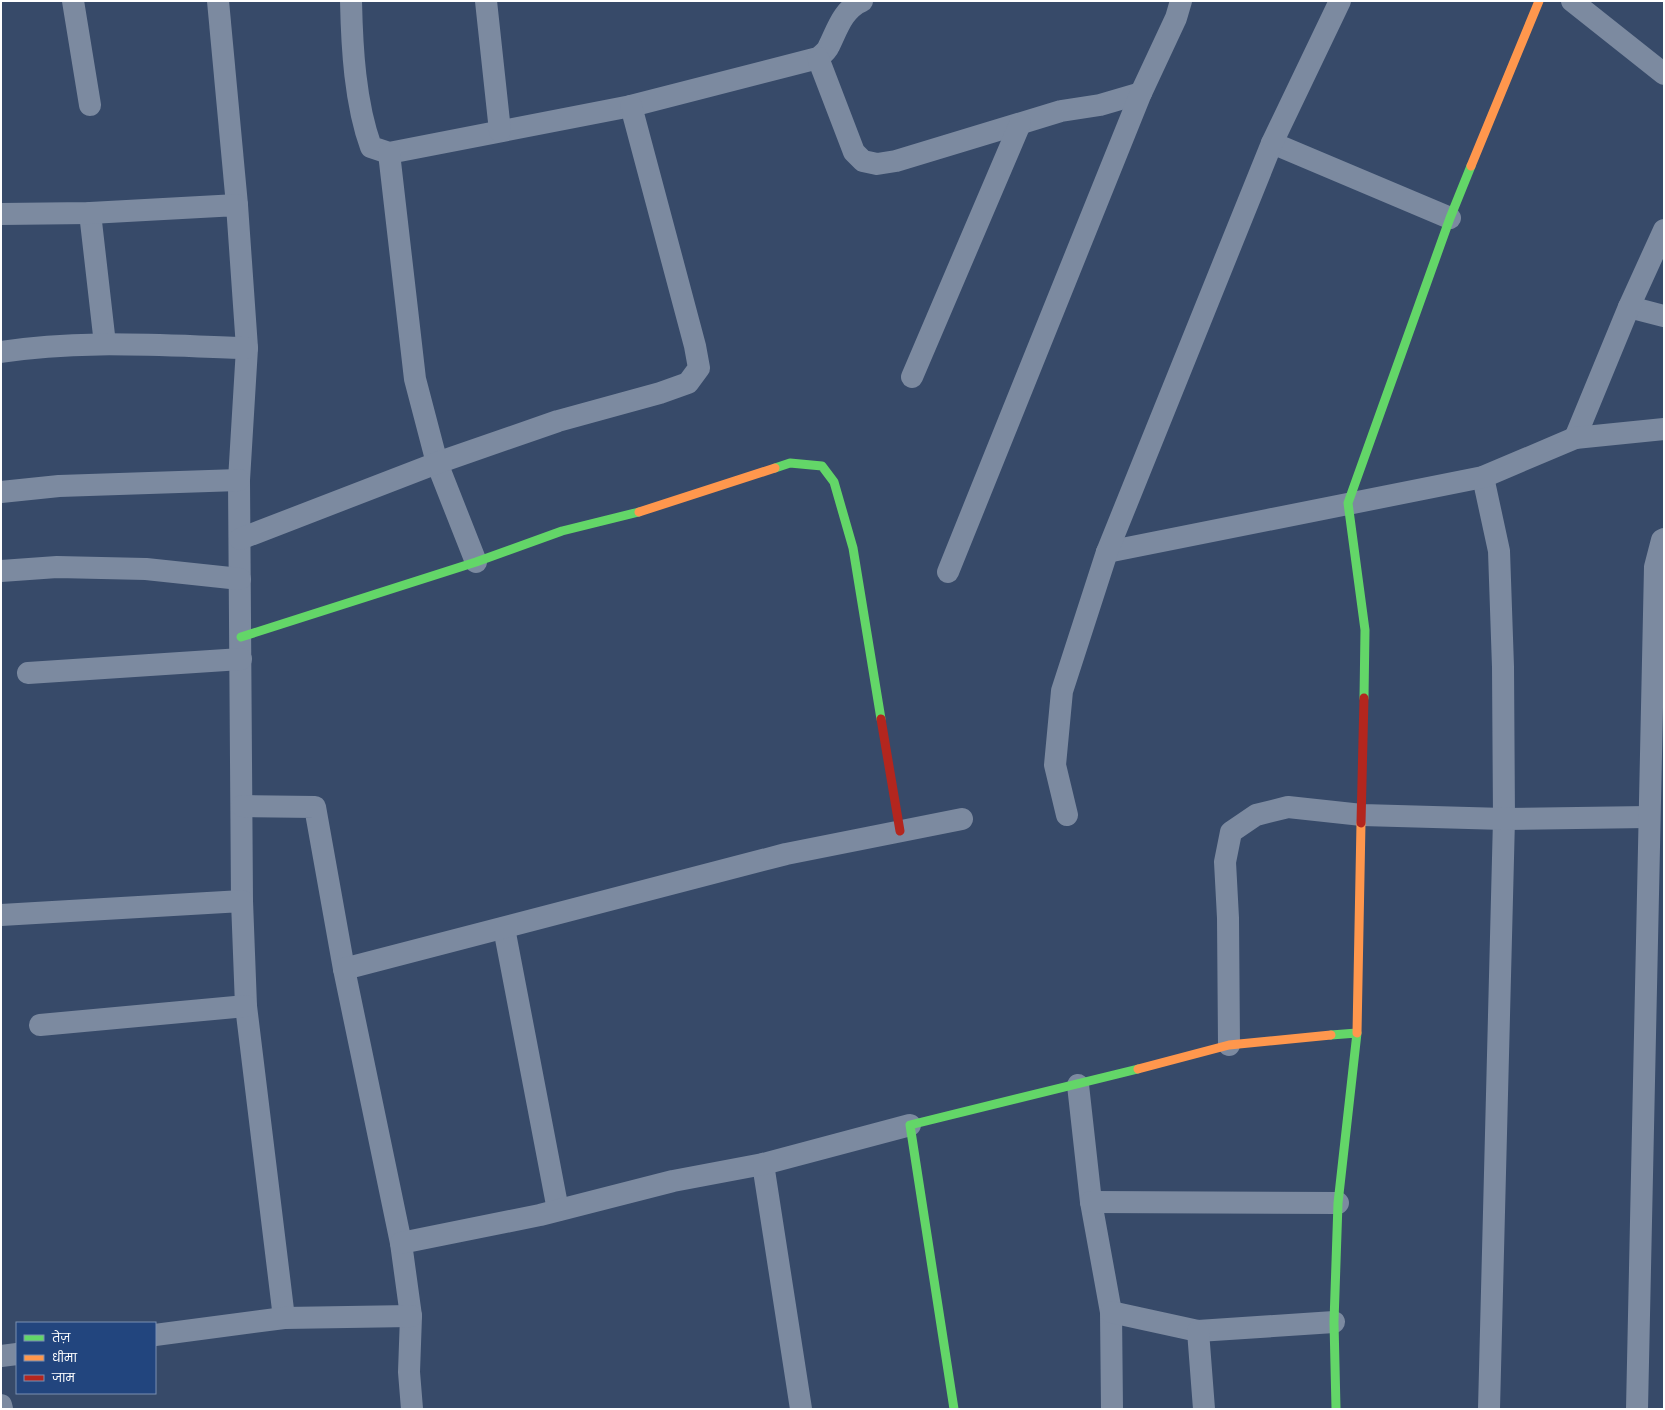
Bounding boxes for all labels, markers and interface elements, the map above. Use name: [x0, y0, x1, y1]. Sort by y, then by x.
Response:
legend: [16, 1322, 156, 1394]
text: तेज़: [51, 1329, 71, 1346]
text: धीमा: [52, 1349, 78, 1366]
text: जाम: [51, 1369, 76, 1386]

